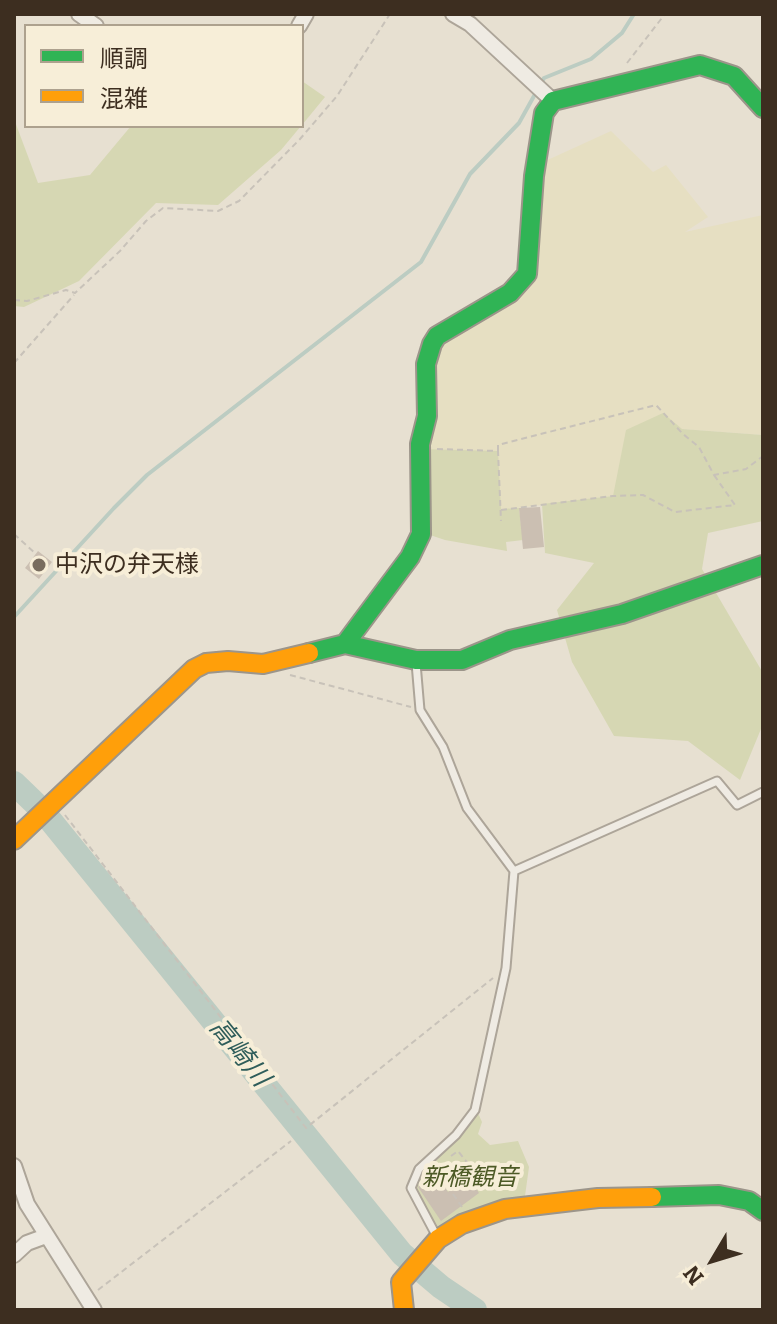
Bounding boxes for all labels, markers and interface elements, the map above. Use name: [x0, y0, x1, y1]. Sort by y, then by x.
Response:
legend: [24, 24, 304, 128]
text: 順調: [100, 45, 148, 73]
text: 混雑: [100, 85, 148, 113]
place label: 中沢の弁天様: [55, 551, 199, 579]
marker: 中沢の弁天様: [30, 556, 48, 574]
water label: 高崎川: [202, 1013, 276, 1093]
park label: 新橋観音: [422, 1164, 518, 1192]
north arrow: [673, 1220, 753, 1300]
text: N: [678, 1260, 710, 1290]

